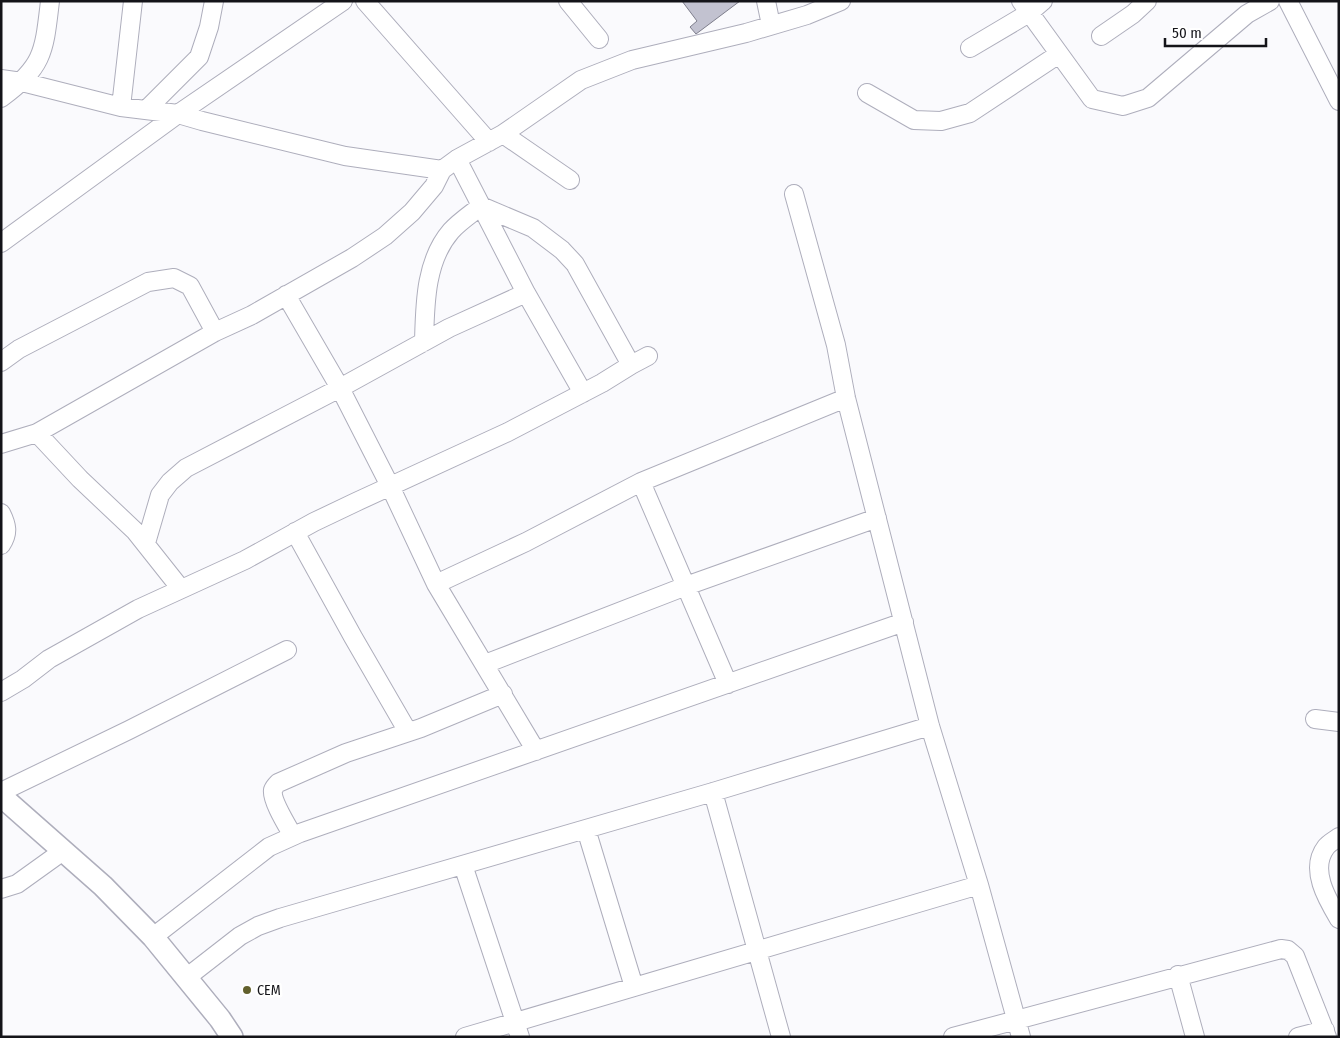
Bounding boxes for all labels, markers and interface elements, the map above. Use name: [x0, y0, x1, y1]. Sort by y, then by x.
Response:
scale bar: [1165, 15, 1266, 47]
text: 50 m: [1172, 24, 1202, 42]
place label: CEM: [257, 982, 281, 999]
marker: CEM: [241, 984, 253, 996]

